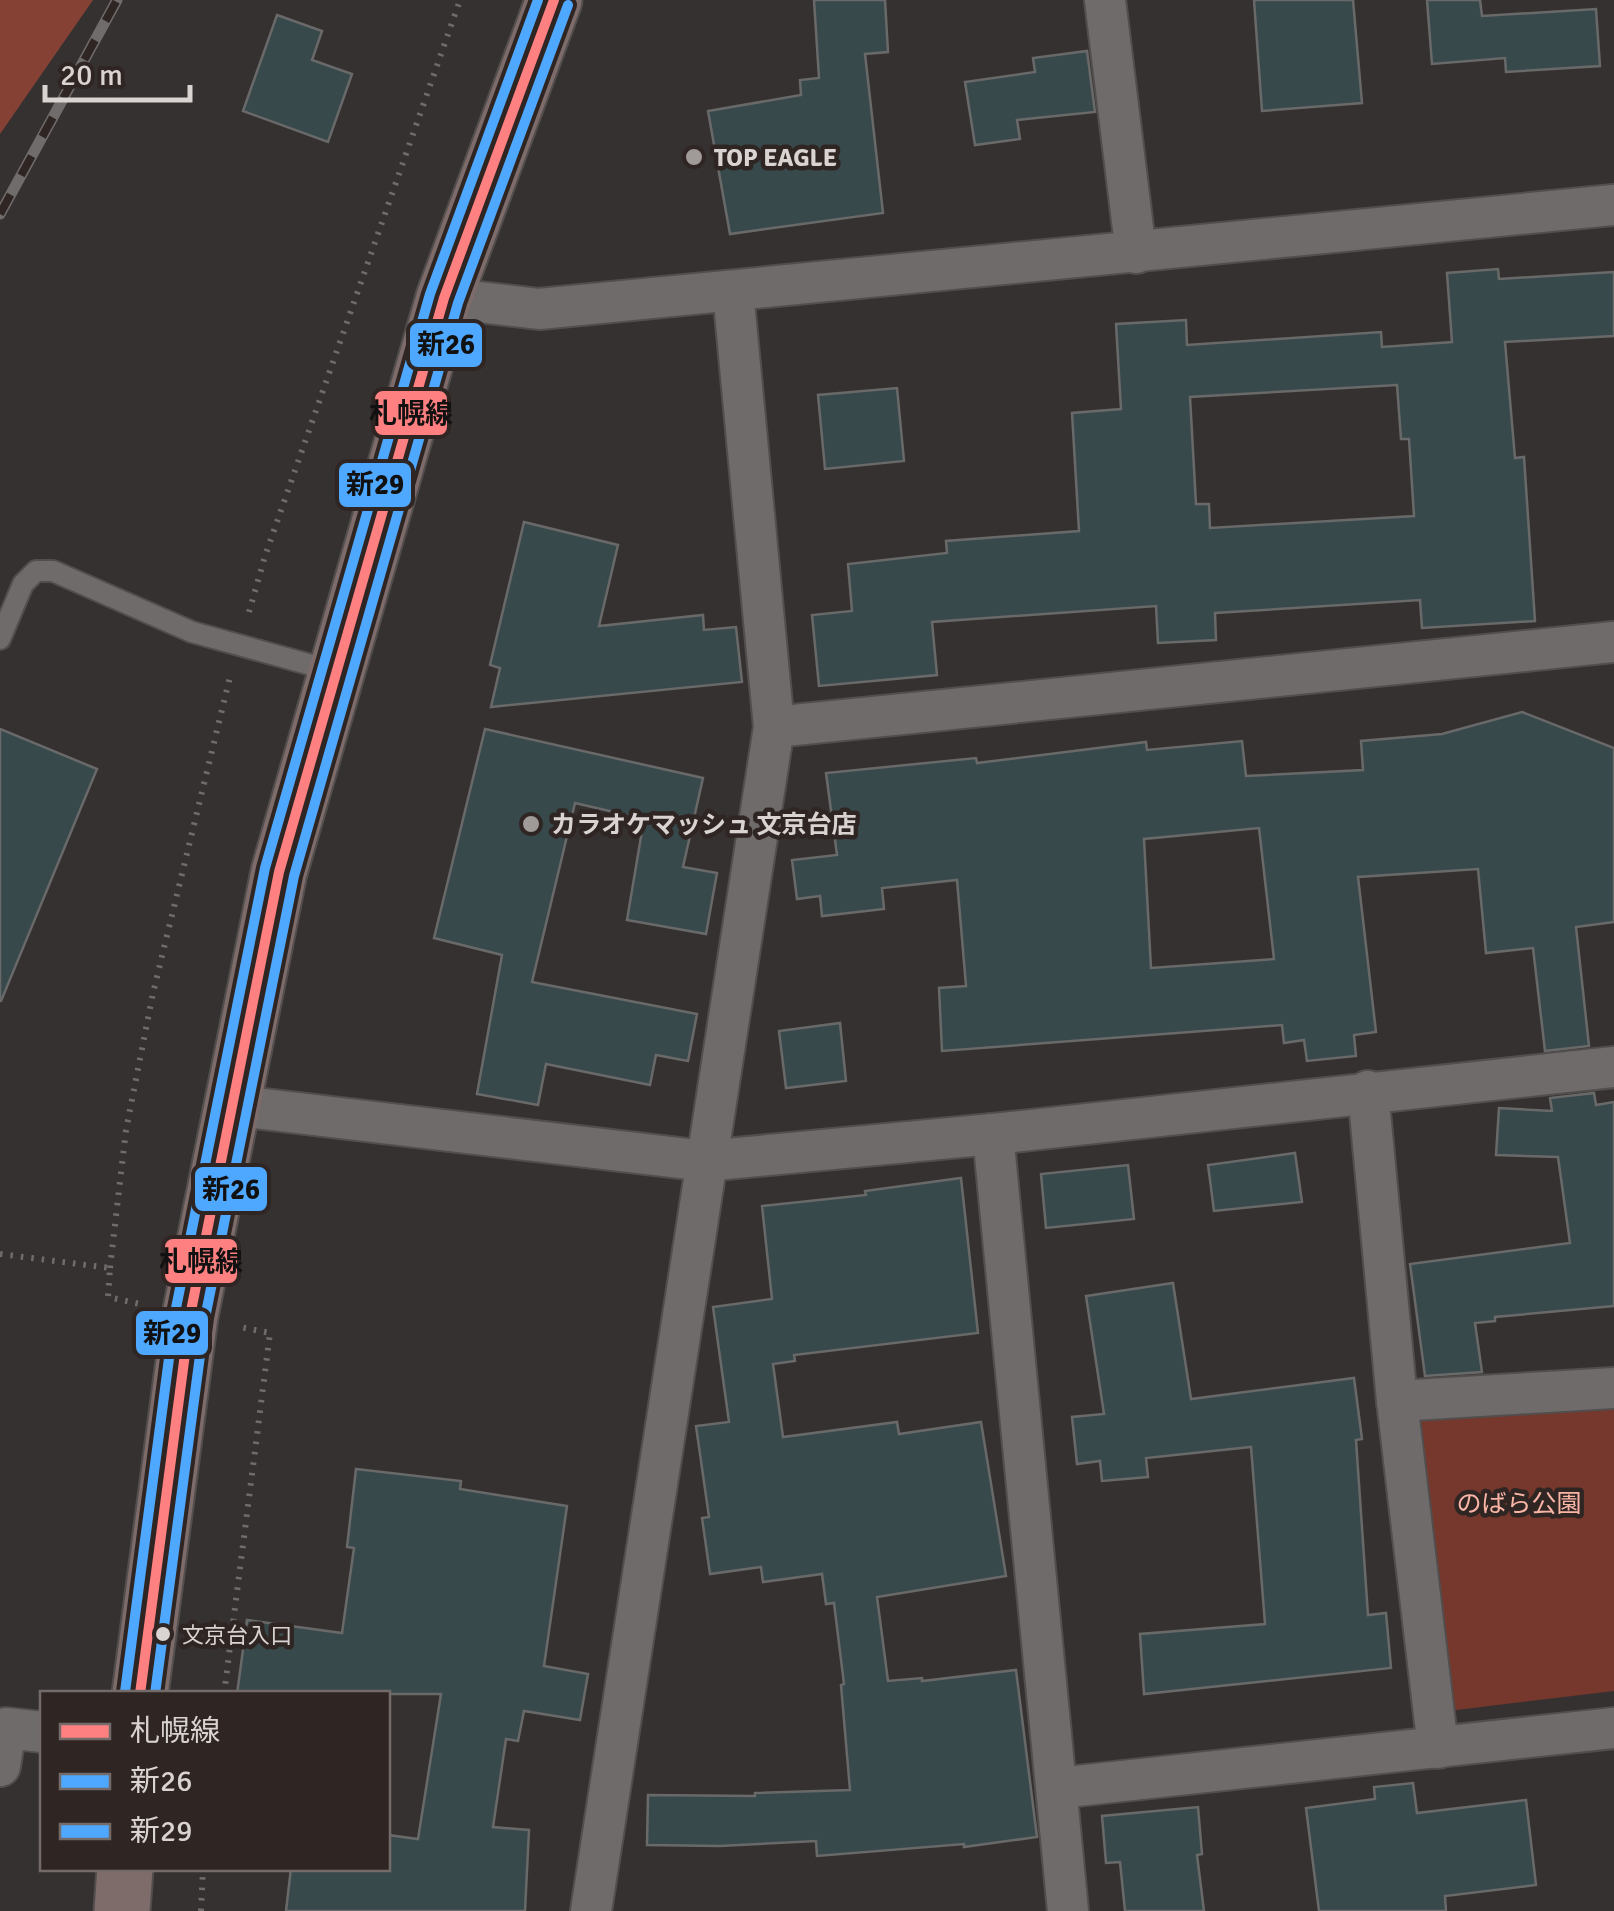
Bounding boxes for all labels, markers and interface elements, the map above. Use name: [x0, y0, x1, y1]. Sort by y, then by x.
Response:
scale bar: [45, 40, 190, 102]
text: 20 m: [60, 57, 123, 94]
place label: TOP EAGLE: [714, 142, 837, 173]
marker: TOP EAGLE: [683, 146, 705, 168]
line badge: 新26: [408, 321, 484, 369]
text: 新26: [417, 328, 475, 362]
line badge: 札幌線: [373, 389, 449, 437]
text: 札幌線: [369, 397, 453, 431]
line badge: 新29: [337, 461, 413, 509]
text: 新29: [346, 468, 404, 502]
place label: カラオケマッシュ 文京台店: [551, 809, 857, 840]
marker: カラオケマッシュ 文京台店: [520, 813, 542, 835]
line badge: 新26: [193, 1165, 269, 1213]
text: 新26: [202, 1173, 260, 1207]
line badge: 札幌線: [163, 1237, 239, 1285]
text: 札幌線: [159, 1245, 243, 1279]
line badge: 新29: [134, 1309, 210, 1357]
text: 新29: [143, 1317, 201, 1351]
park label: のばら公園: [1456, 1488, 1582, 1519]
place label: 文京台入口: [182, 1622, 292, 1649]
marker: 文京台入口: [153, 1624, 173, 1644]
legend: [40, 1691, 390, 1871]
text: 札幌線: [130, 1713, 220, 1750]
text: 新26: [130, 1763, 192, 1800]
text: 新29: [130, 1813, 192, 1850]

